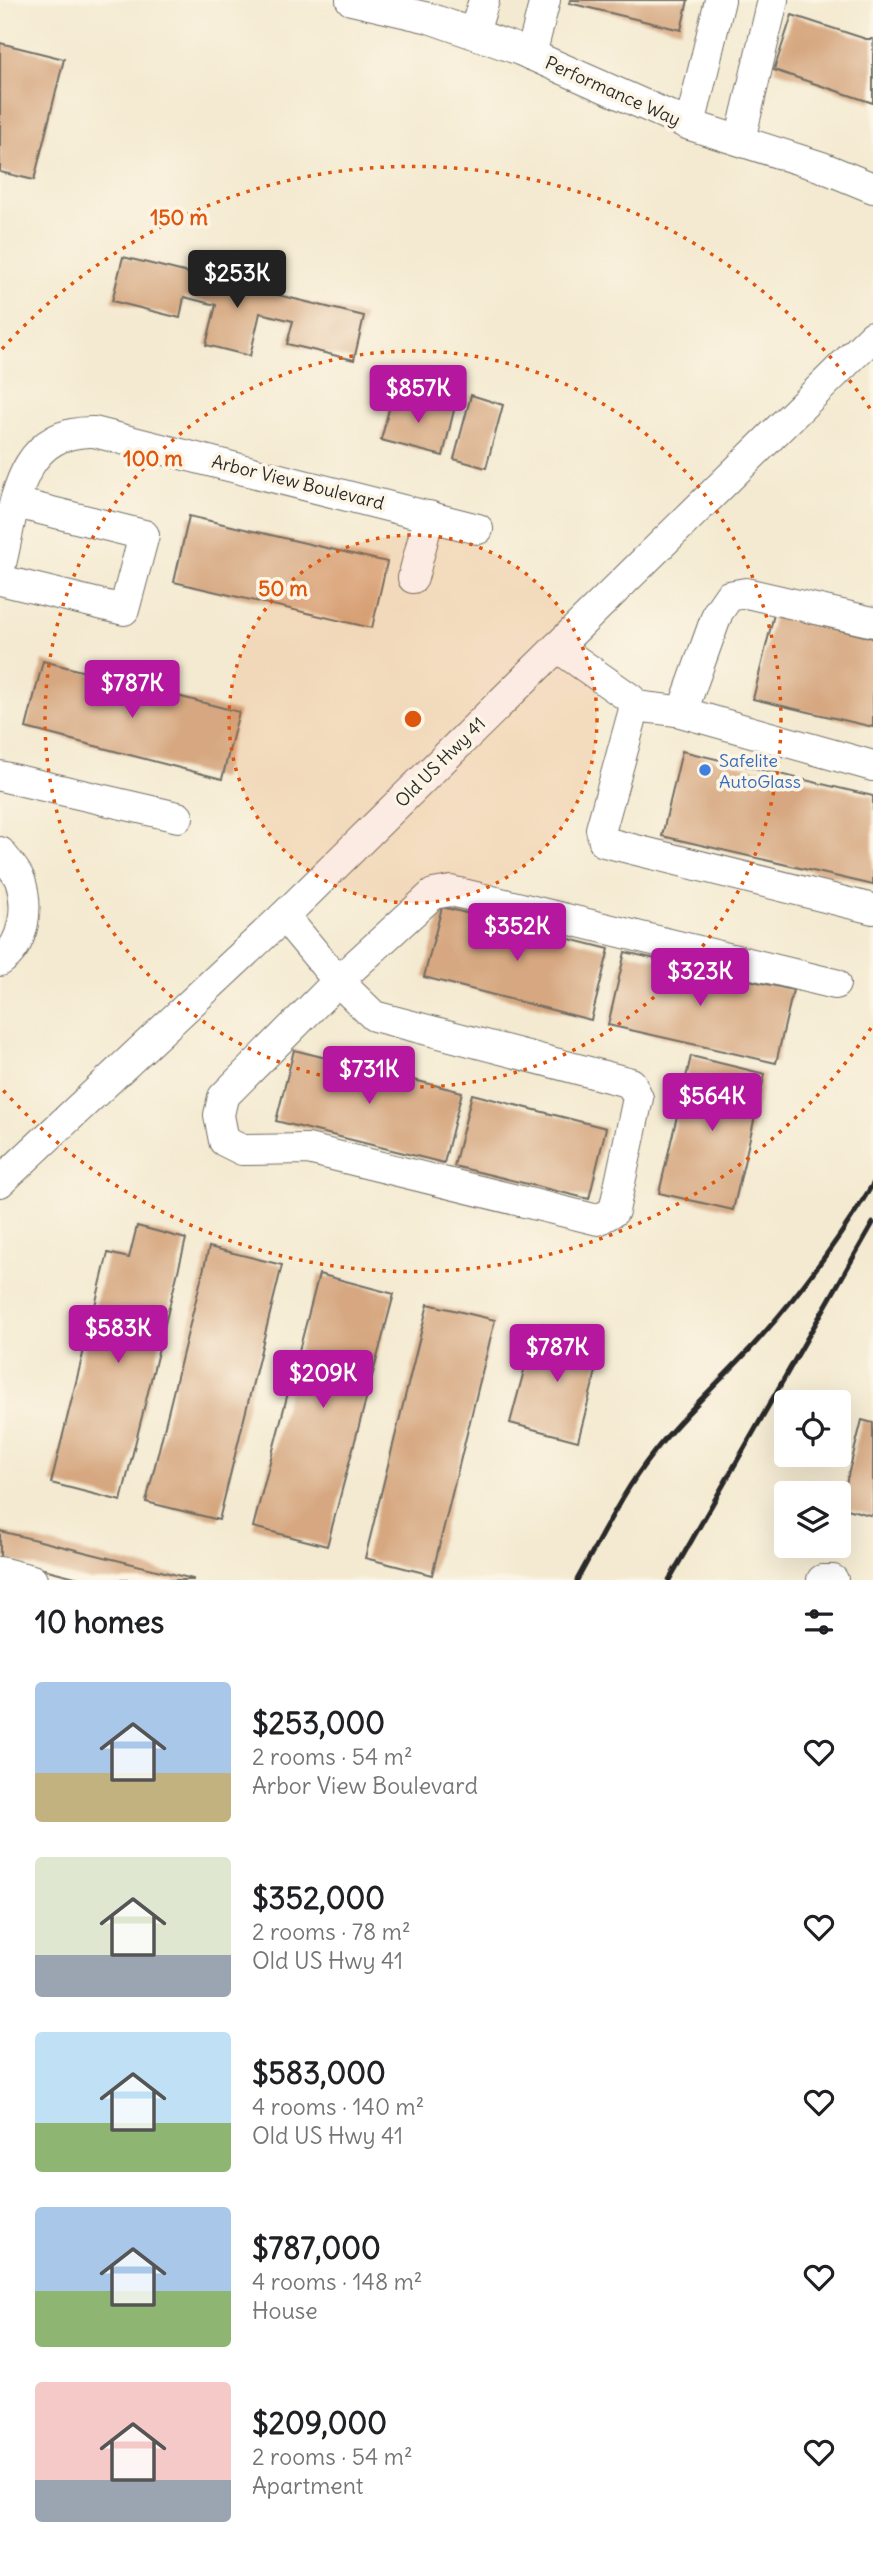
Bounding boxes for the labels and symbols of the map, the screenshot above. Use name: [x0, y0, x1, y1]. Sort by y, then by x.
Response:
street label: Performance Way: [542, 51, 684, 131]
text: 150 m: [150, 204, 208, 231]
pin: $253K: [188, 250, 286, 310]
pin: $857K: [369, 366, 467, 425]
text: 100 m: [123, 445, 183, 472]
street label: Arbor View Boulevard: [209, 449, 387, 515]
text: 50 m: [258, 575, 308, 602]
pin: $787K: [83, 660, 181, 720]
centre of rings: [401, 707, 425, 731]
street label: Old US Hwy 41: [390, 712, 490, 812]
place label: Safelite AutoGlass: [719, 749, 801, 793]
marker: Safelite AutoGlass: [697, 762, 713, 778]
pin: $352K: [468, 904, 566, 963]
pin: $323K: [651, 948, 749, 1008]
pin: $731K: [320, 1046, 418, 1106]
pin: $564K: [663, 1074, 761, 1133]
pin: $583K: [69, 1306, 167, 1365]
pin: $787K: [508, 1324, 606, 1384]
pin: $209K: [274, 1350, 372, 1410]

